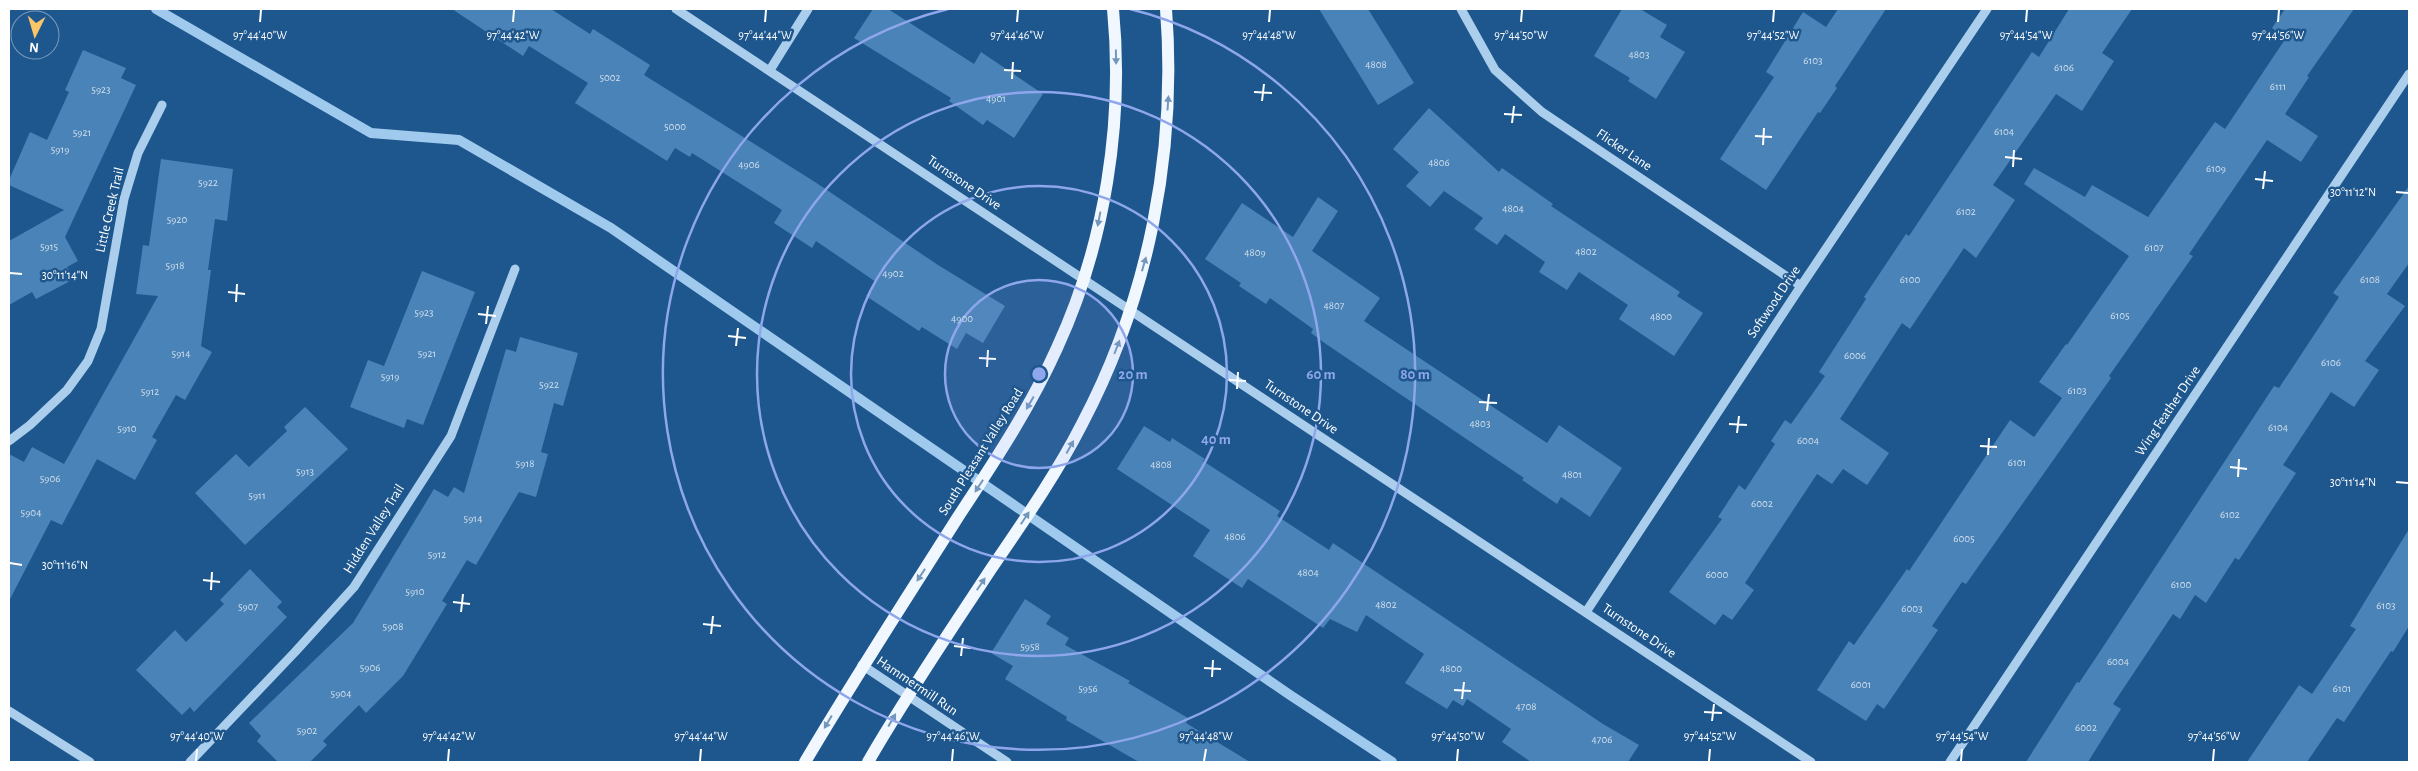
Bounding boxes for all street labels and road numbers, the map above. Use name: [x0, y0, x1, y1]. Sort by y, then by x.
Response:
street label: Flicker Lane: [1594, 126, 1654, 174]
street label: Turnstone Drive: [924, 153, 1004, 213]
street label: Little Creek Trail: [93, 166, 127, 254]
street label: Softwood Drive: [1745, 264, 1803, 340]
street label: Wing Feather Drive: [2133, 364, 2203, 458]
street label: Turnstone Drive: [1261, 377, 1341, 437]
street label: South Pleasant Valley Road: [936, 386, 1026, 518]
street label: Hidden Valley Trail: [341, 482, 407, 576]
street label: Turnstone Drive: [1599, 601, 1679, 661]
street label: Hammermill Run: [874, 654, 960, 718]

